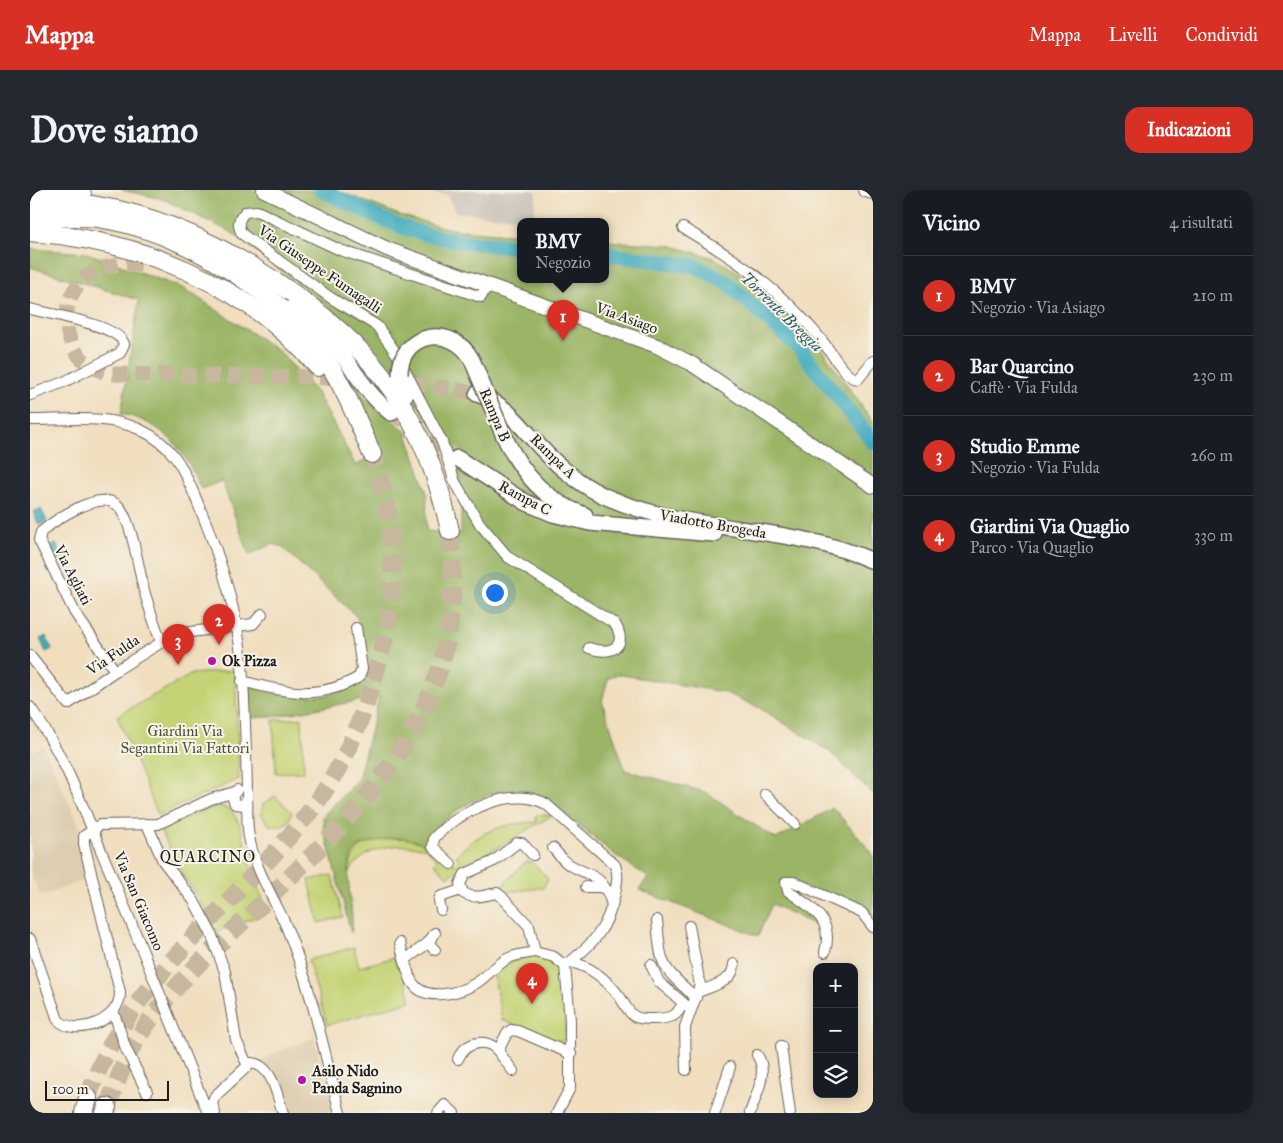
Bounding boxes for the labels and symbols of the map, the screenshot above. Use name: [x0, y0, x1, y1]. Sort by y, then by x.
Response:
street label: Via Giuseppe Fumagalli: [254, 220, 385, 317]
water label: Torrente Breggia: [737, 268, 827, 356]
street label: Via Asiago: [593, 298, 661, 338]
pin: 1: [547, 300, 579, 341]
street label: Rampa B: [476, 385, 514, 445]
street label: Rampa A: [526, 430, 580, 482]
street label: Rampa C: [496, 477, 554, 519]
street label: Viadotto Brogeda: [657, 506, 768, 542]
street label: Via Agliati: [50, 541, 96, 608]
your location: [482, 580, 508, 606]
pin: 2: [203, 604, 235, 645]
pin: 3: [162, 624, 194, 665]
street label: Via Fulda: [82, 630, 143, 680]
place label: Ok Pizza: [222, 652, 277, 670]
marker: Ok Pizza: [206, 655, 218, 667]
park label: Giardini Via Segantini Via Fattori: [120, 722, 250, 757]
district label: QUARCINO: [160, 847, 256, 866]
street label: Via San Giacomo: [110, 848, 168, 954]
pin: 4: [516, 963, 548, 1004]
place label: Asilo Nido Panda Sagnino: [311, 1062, 402, 1098]
marker: Asilo Nido Panda Sagnino: [296, 1074, 308, 1086]
scale bar: [45, 1078, 169, 1101]

